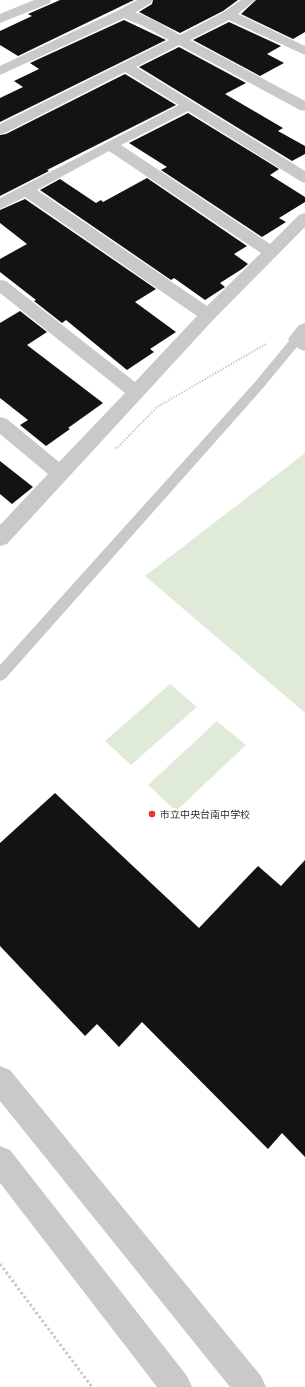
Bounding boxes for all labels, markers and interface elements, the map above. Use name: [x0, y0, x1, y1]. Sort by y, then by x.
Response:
place label: 市立中央台南中学校: [160, 808, 250, 820]
marker: 市立中央台南中学校: [147, 809, 157, 819]

